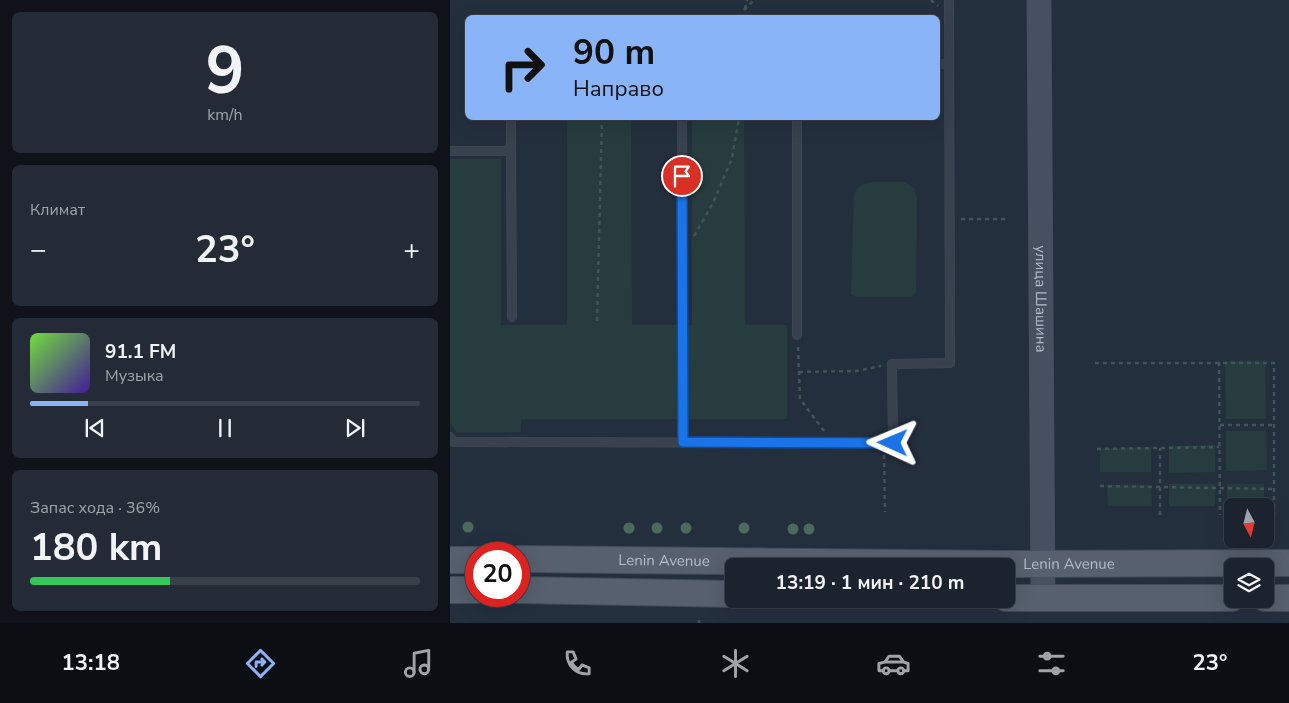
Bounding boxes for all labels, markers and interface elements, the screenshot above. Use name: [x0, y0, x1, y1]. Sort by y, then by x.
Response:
text: 9: [205, 27, 245, 116]
text: 90 m: [573, 29, 655, 76]
icon: right: [490, 35, 555, 100]
text: Направо: [573, 74, 664, 104]
text: km/h: [207, 104, 243, 126]
pin: [661, 155, 703, 197]
icon: arrive: [668, 162, 696, 190]
text: Климат: [30, 199, 85, 221]
text: 23°: [195, 224, 255, 275]
text: −: [30, 231, 47, 269]
text: +: [403, 231, 420, 269]
street label: улица Шашина: [1031, 245, 1051, 353]
text: 91.1 FM: [105, 339, 176, 365]
text: Музыка: [105, 365, 164, 387]
icon: previous: [81, 414, 109, 442]
icon: pause: [211, 414, 239, 442]
icon: next: [341, 414, 369, 442]
position arrow: [866, 416, 918, 468]
text: Запас хода · 36%: [30, 497, 160, 519]
north arrow: [1224, 498, 1274, 548]
map controls: [1224, 498, 1274, 608]
text: 180 km: [30, 522, 162, 573]
speed limit sign: 20: [465, 542, 530, 607]
street label: Lenin Avenue: [618, 550, 710, 571]
street label: Lenin Avenue: [1023, 554, 1115, 574]
button: layers: [1224, 558, 1274, 608]
text: 13:19 · 1 мин · 210 m: [776, 570, 964, 596]
icon: directions: [243, 646, 278, 681]
icon: music: [401, 646, 436, 681]
icon: phone: [560, 646, 595, 681]
icon: climate: [718, 646, 753, 681]
icon: car: [876, 646, 911, 681]
icon: filters: [1034, 646, 1069, 681]
text: 13:18: [62, 648, 120, 678]
text: 23°: [1193, 648, 1227, 678]

